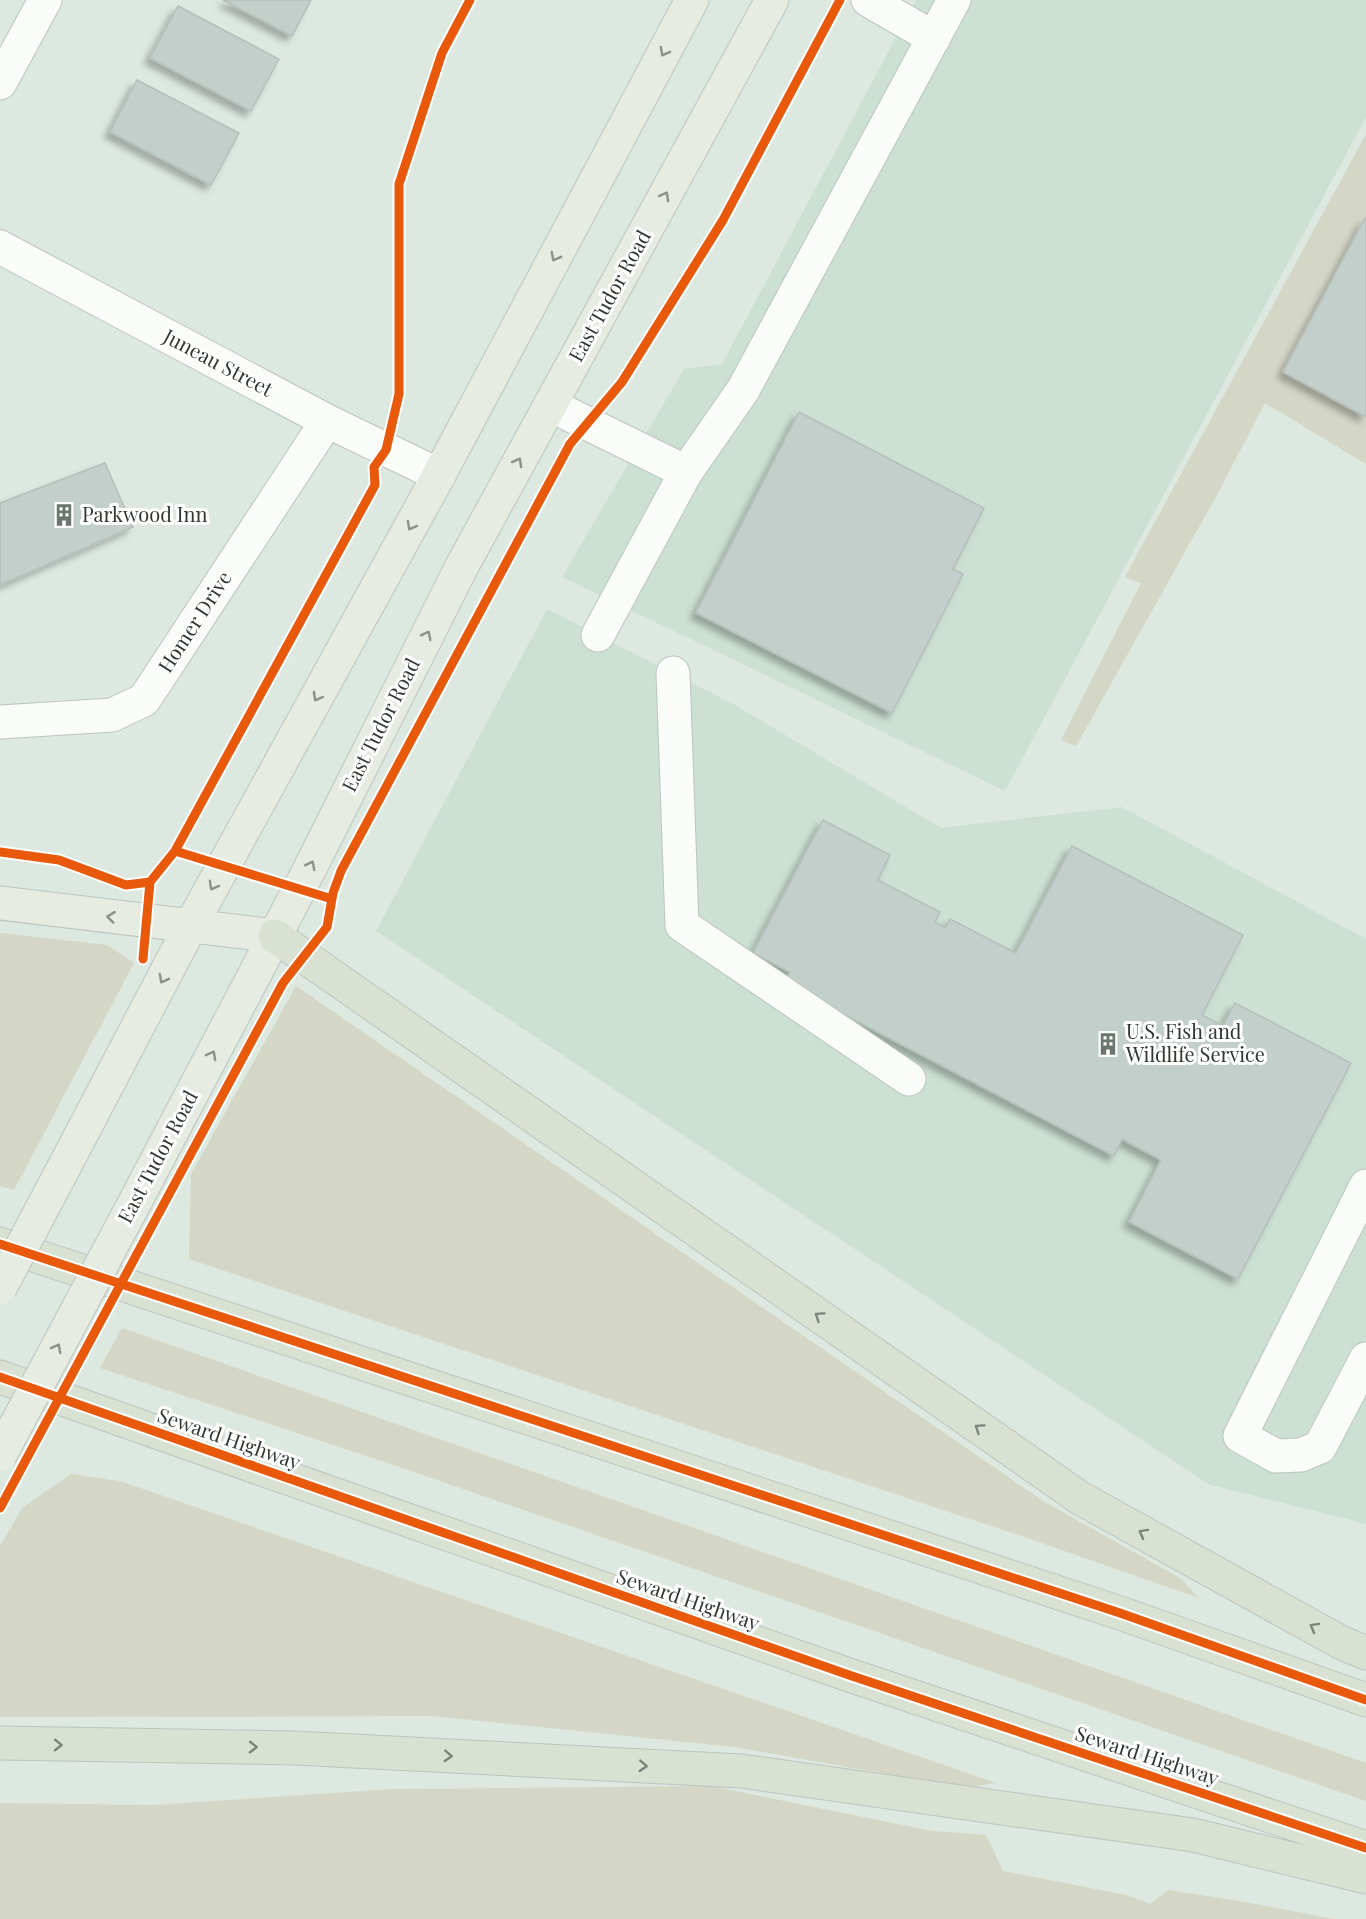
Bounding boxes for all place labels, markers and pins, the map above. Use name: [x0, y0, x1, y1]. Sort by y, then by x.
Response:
place label: Parkwood Inn: [82, 500, 207, 527]
building icon: Parkwood Inn: [51, 502, 77, 528]
place label: U.S. Fish and Wildlife Service: [1125, 1017, 1265, 1067]
building icon: U.S. Fish and Wildlife Service: [1095, 1031, 1121, 1057]

